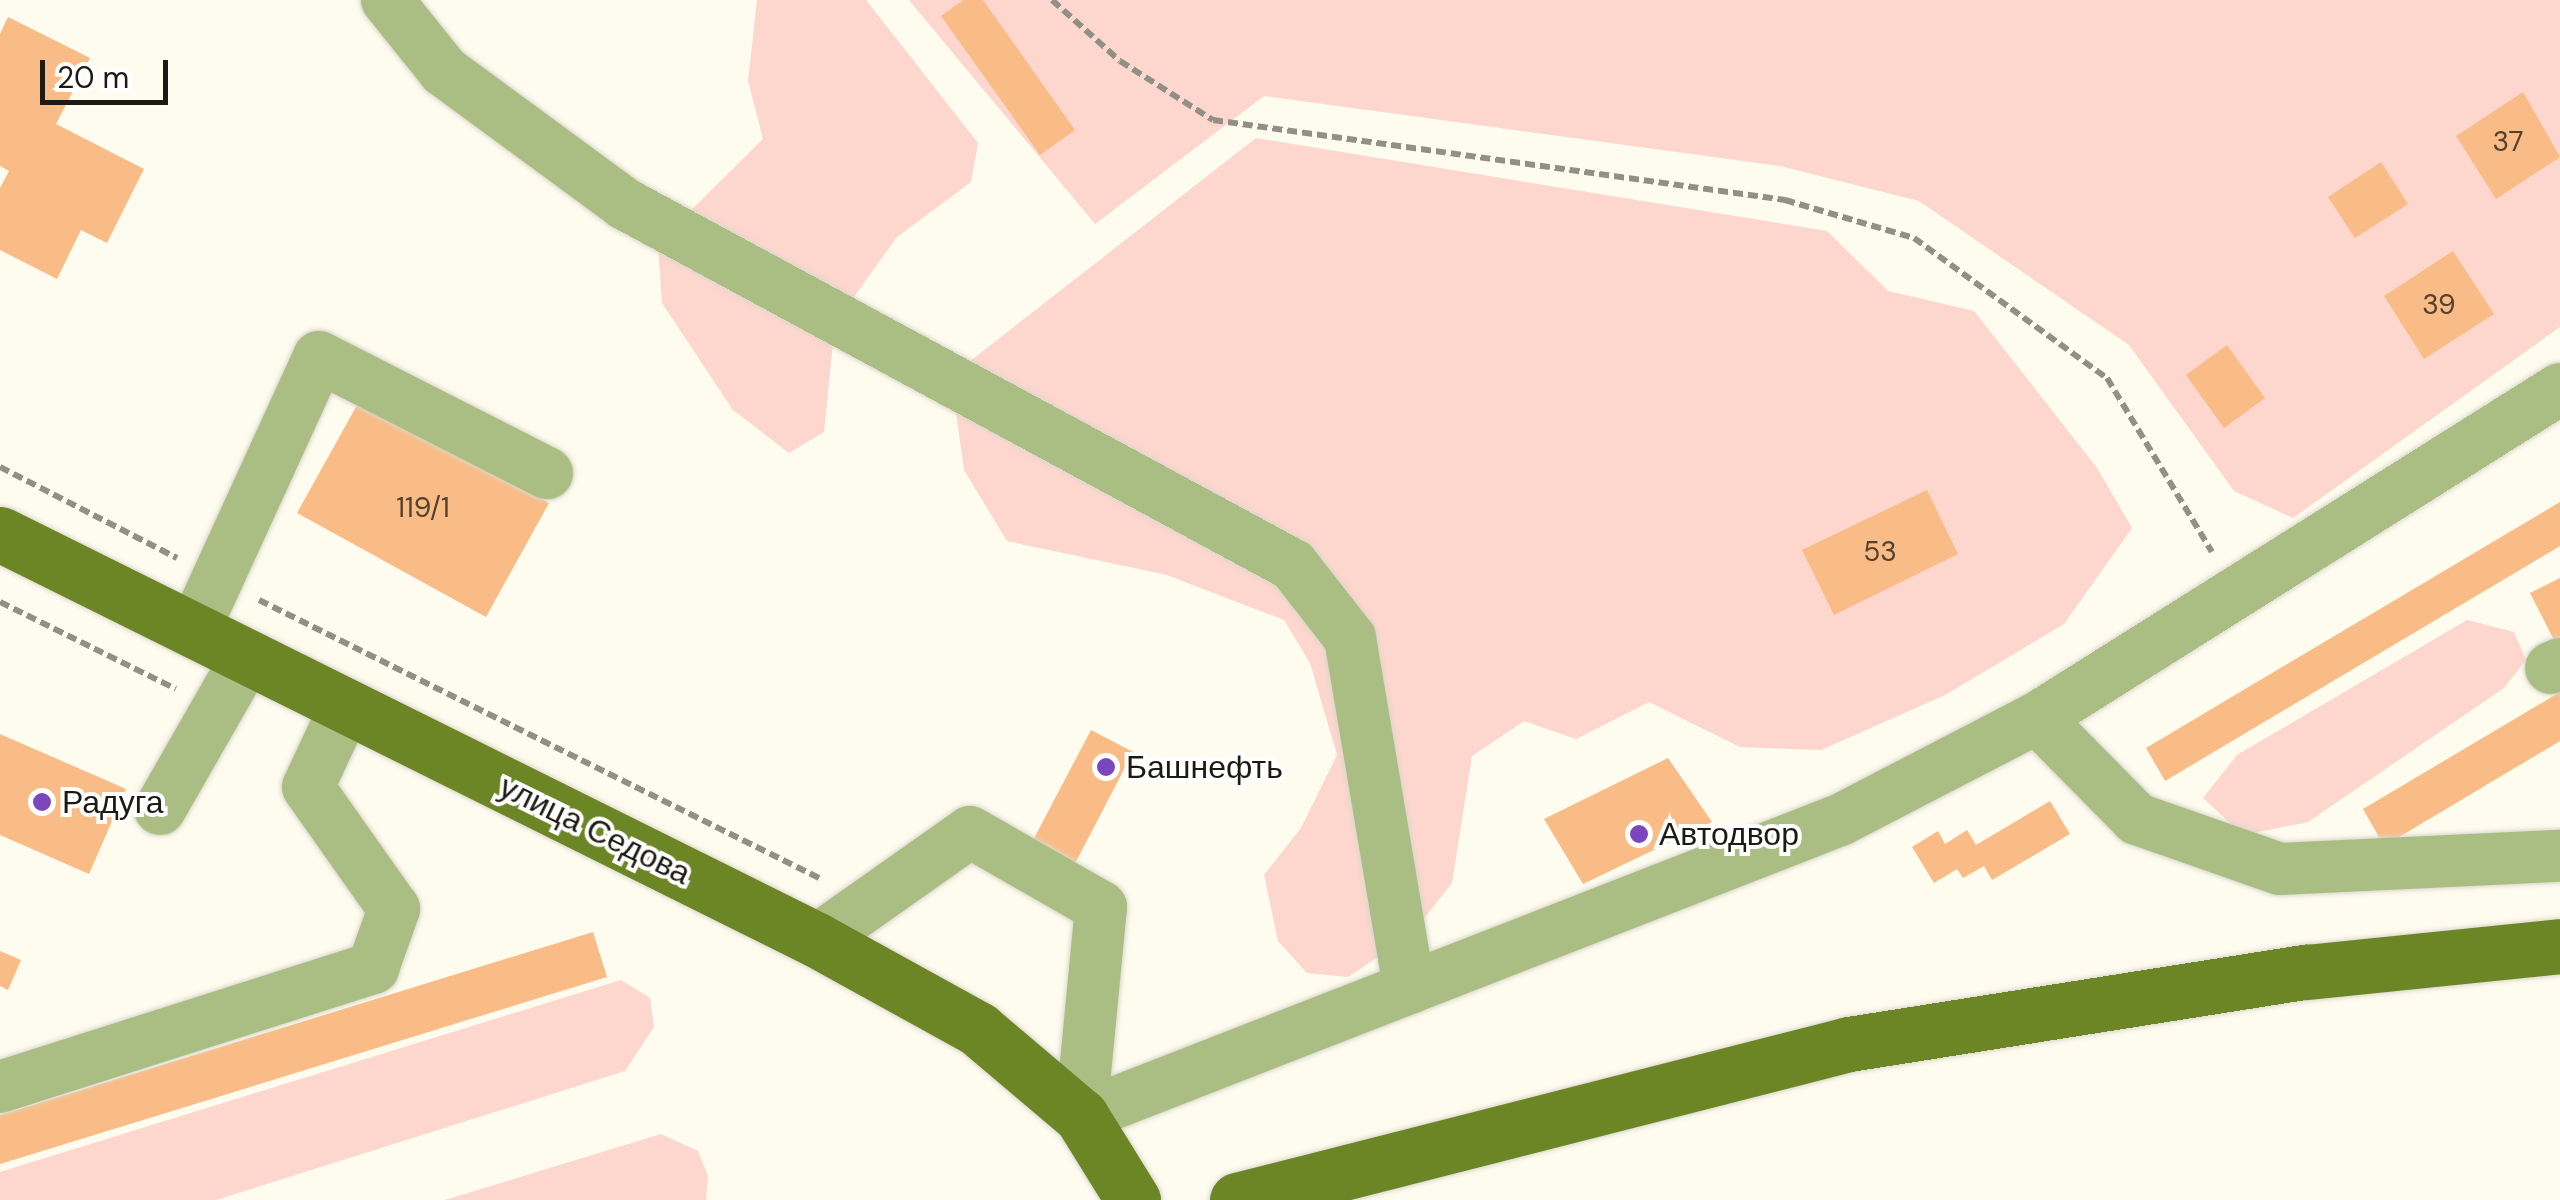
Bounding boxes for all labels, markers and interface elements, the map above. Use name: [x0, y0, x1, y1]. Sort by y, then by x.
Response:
scale bar: [45, 40, 172, 102]
text: 20 m: [57, 58, 129, 97]
house number: 37: [2492, 125, 2524, 159]
house number: 39: [2422, 288, 2456, 322]
house number: 119/1: [396, 491, 450, 525]
house number: 53: [1863, 535, 1897, 569]
place label: Башнефть: [1126, 748, 1283, 786]
marker: Башнефть: [1095, 756, 1117, 778]
street label: улица Седова: [493, 767, 697, 893]
place label: Радуга: [62, 783, 164, 821]
marker: Радуга: [31, 791, 53, 813]
place label: Автодвор: [1659, 815, 1799, 853]
marker: Автодвор: [1628, 823, 1650, 845]

